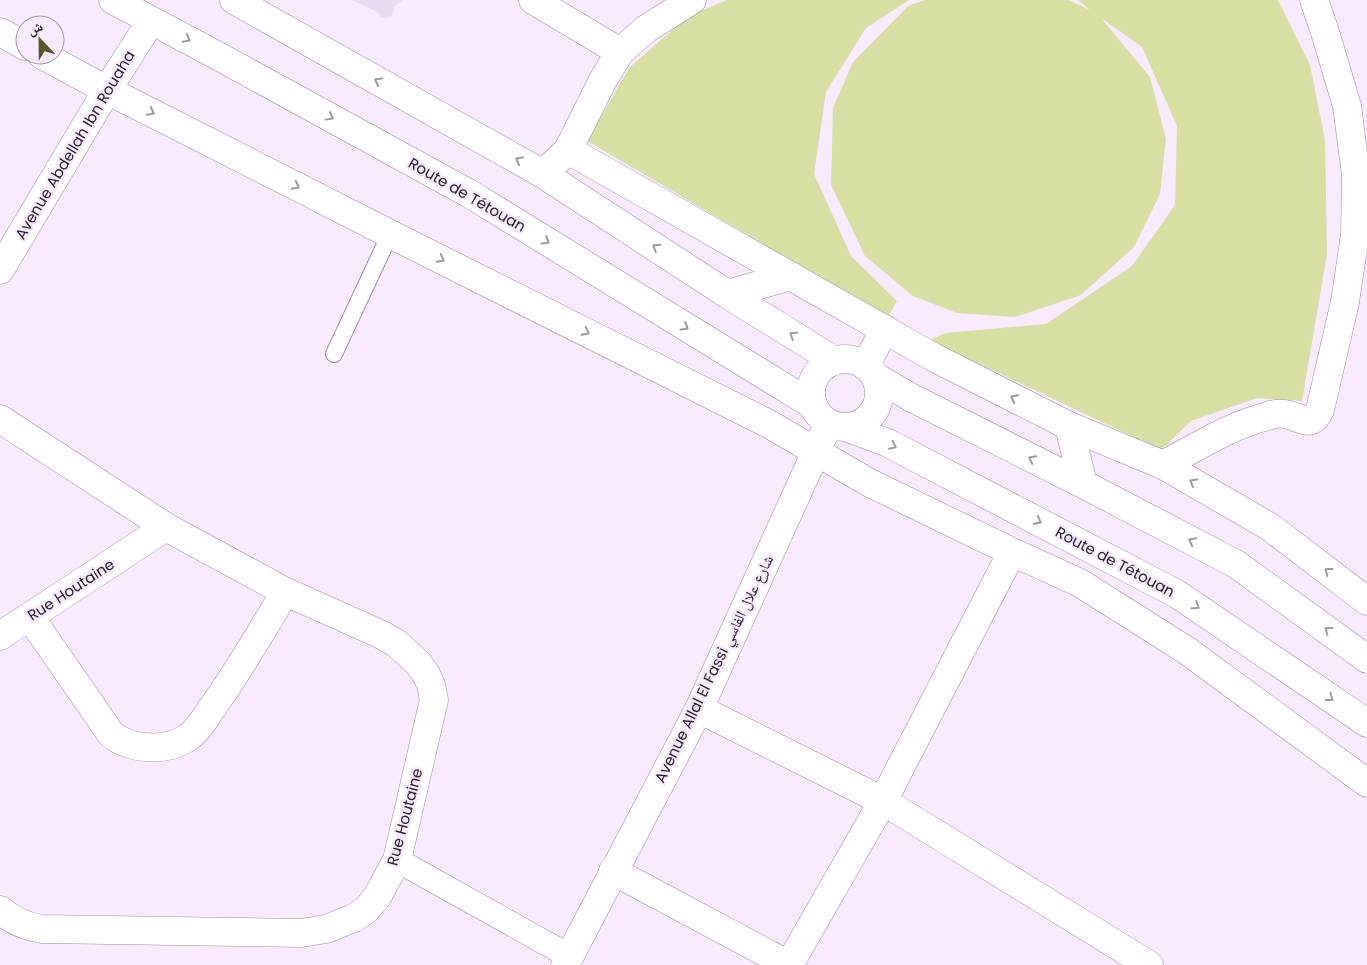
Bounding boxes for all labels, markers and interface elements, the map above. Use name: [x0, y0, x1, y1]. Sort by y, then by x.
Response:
north arrow: [15, 15, 65, 65]
text: ش: [24, 16, 46, 40]
one-way arrow: [182, 33, 191, 43]
street label: Avenue Abdellah Ibn Rouaha: [10, 46, 139, 243]
one-way arrow: [374, 77, 383, 87]
one-way arrow: [145, 106, 154, 116]
one-way arrow: [324, 111, 333, 121]
street label: Route de Tétouan: [405, 152, 530, 237]
one-way arrow: [516, 157, 525, 167]
one-way arrow: [290, 180, 299, 190]
one-way arrow: [541, 235, 550, 245]
one-way arrow: [653, 244, 662, 254]
one-way arrow: [435, 253, 444, 263]
one-way arrow: [679, 320, 688, 330]
one-way arrow: [581, 326, 590, 336]
one-way arrow: [790, 331, 799, 341]
one-way arrow: [1010, 394, 1019, 404]
one-way arrow: [888, 440, 897, 450]
one-way arrow: [1029, 455, 1038, 465]
one-way arrow: [1189, 479, 1198, 489]
one-way arrow: [1032, 514, 1041, 524]
street label: Route de Tétouan: [1052, 521, 1179, 602]
one-way arrow: [1189, 537, 1198, 547]
street label: Avenue Allal El Fassi شارع علال الفاسي: [649, 551, 780, 787]
street label: Rue Houtaine: [23, 554, 118, 626]
one-way arrow: [1324, 568, 1334, 577]
one-way arrow: [1190, 600, 1199, 610]
one-way arrow: [1325, 628, 1334, 636]
one-way arrow: [1325, 691, 1334, 701]
street label: Rue Houtaine: [381, 766, 428, 868]

